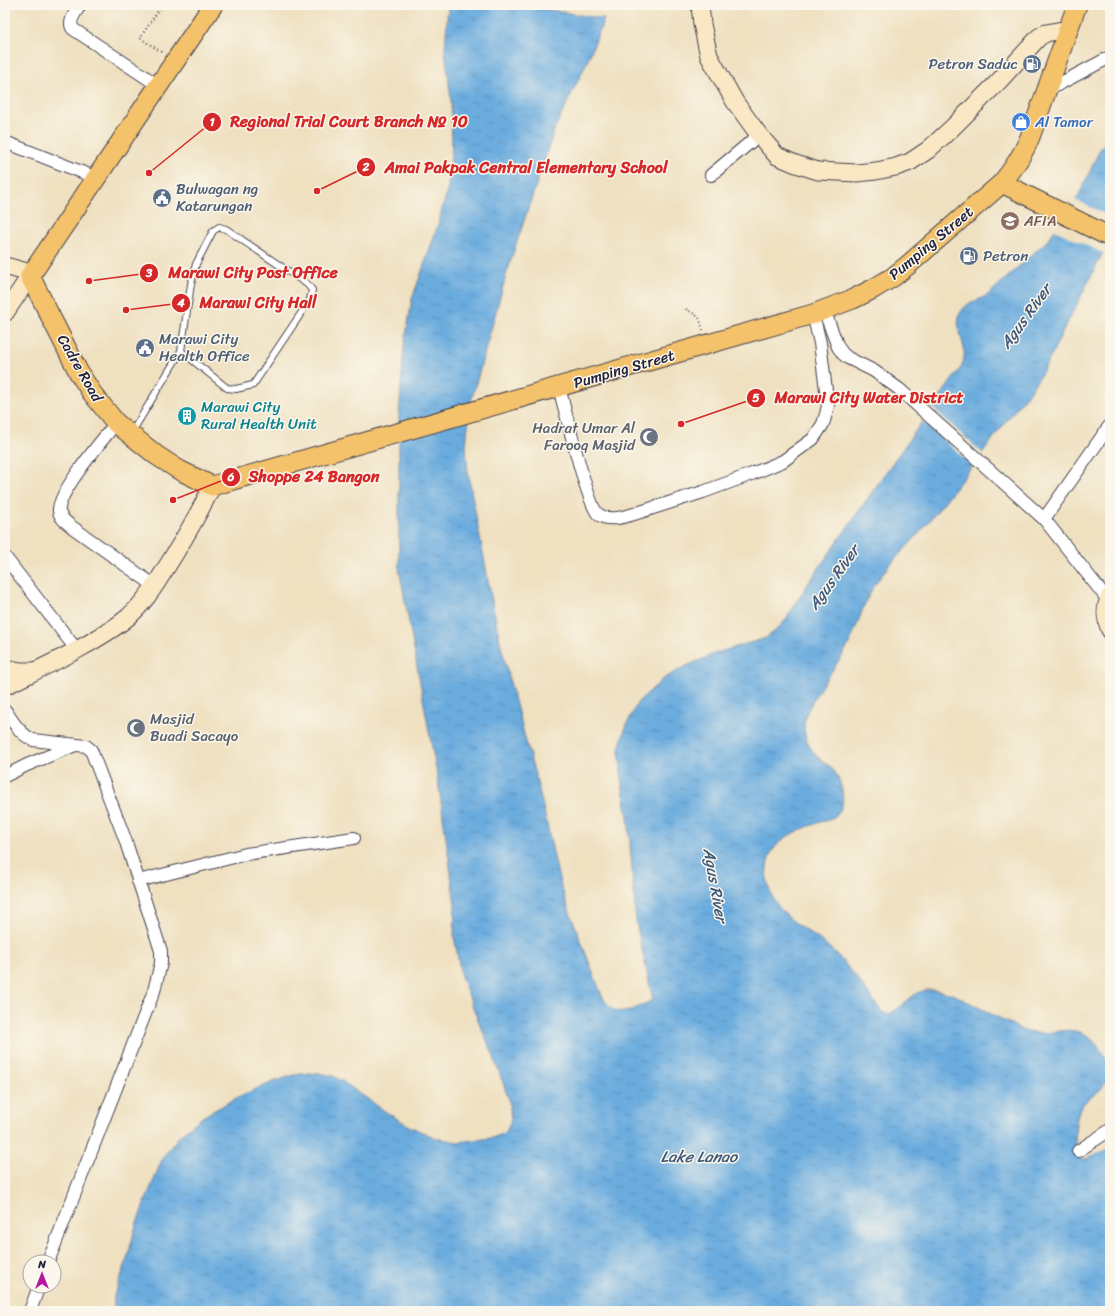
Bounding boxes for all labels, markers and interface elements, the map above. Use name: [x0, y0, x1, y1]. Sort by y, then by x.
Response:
place label: Petron Saduc: [928, 51, 1018, 77]
fuel station icon: Petron Saduc: [1021, 53, 1043, 75]
text: Regional Trial Court Branch № 10: [229, 107, 468, 136]
callout: Regional Trial Court Branch № 10: [202, 108, 475, 136]
place label: Al Tamor: [1034, 109, 1094, 135]
text: 1: [209, 111, 215, 133]
shop icon: Al Tamor: [1010, 111, 1032, 133]
callout: Amai Pakpak Central Elementary School: [356, 153, 676, 181]
text: Amai Pakpak Central Elementary School: [384, 153, 669, 182]
text: 2: [362, 156, 370, 178]
place label: Bulwagan ng Katarungan: [176, 176, 258, 219]
public building icon: Bulwagan ng Katarungan: [151, 187, 173, 209]
street label: Pumping Street: [883, 199, 980, 287]
place label: AFIA: [1023, 208, 1056, 234]
school or university icon: AFIA: [999, 210, 1021, 232]
place label: Petron: [983, 243, 1028, 269]
fuel station icon: Petron: [958, 245, 980, 267]
text: Marawi City Post Office: [167, 258, 338, 287]
callout: Marawi City Post Office: [139, 259, 346, 287]
text: 3: [145, 262, 153, 284]
water label: Agus River: [991, 275, 1061, 356]
text: Marawi City Hall: [198, 288, 318, 317]
callout: Marawi City Hall: [171, 289, 325, 317]
text: 4: [176, 292, 185, 314]
place label: Marawi City Health Office: [159, 326, 250, 369]
street label: Cadre Road: [50, 329, 110, 408]
public building icon: Marawi City Health Office: [134, 337, 156, 359]
street label: Pumping Street: [570, 342, 678, 396]
text: Marawi City Water District: [774, 383, 963, 412]
callout: Marawi City Water District: [746, 384, 972, 412]
text: 5: [752, 387, 760, 409]
place label: Marawi City Rural Health Unit: [201, 394, 317, 437]
building icon: Marawi City Rural Health Unit: [176, 405, 198, 427]
place label: Hadrat Umar Al Farooq Masjid: [532, 415, 636, 458]
mosque icon: Hadrat Umar Al Farooq Masjid: [638, 426, 660, 448]
text: Shoppe 24 Bangon: [248, 462, 380, 491]
callout: Shoppe 24 Bangon: [221, 463, 388, 491]
text: 6: [227, 466, 235, 488]
water label: Agus River: [799, 536, 869, 617]
place label: Masjid Buadi Sacayo: [150, 706, 239, 749]
mosque icon: Masjid Buadi Sacayo: [125, 717, 147, 739]
water label: Agus River: [695, 845, 737, 928]
water label: Lake Lanao: [661, 1142, 738, 1171]
north arrow: [22, 1254, 62, 1294]
text: N: [37, 1255, 46, 1274]

